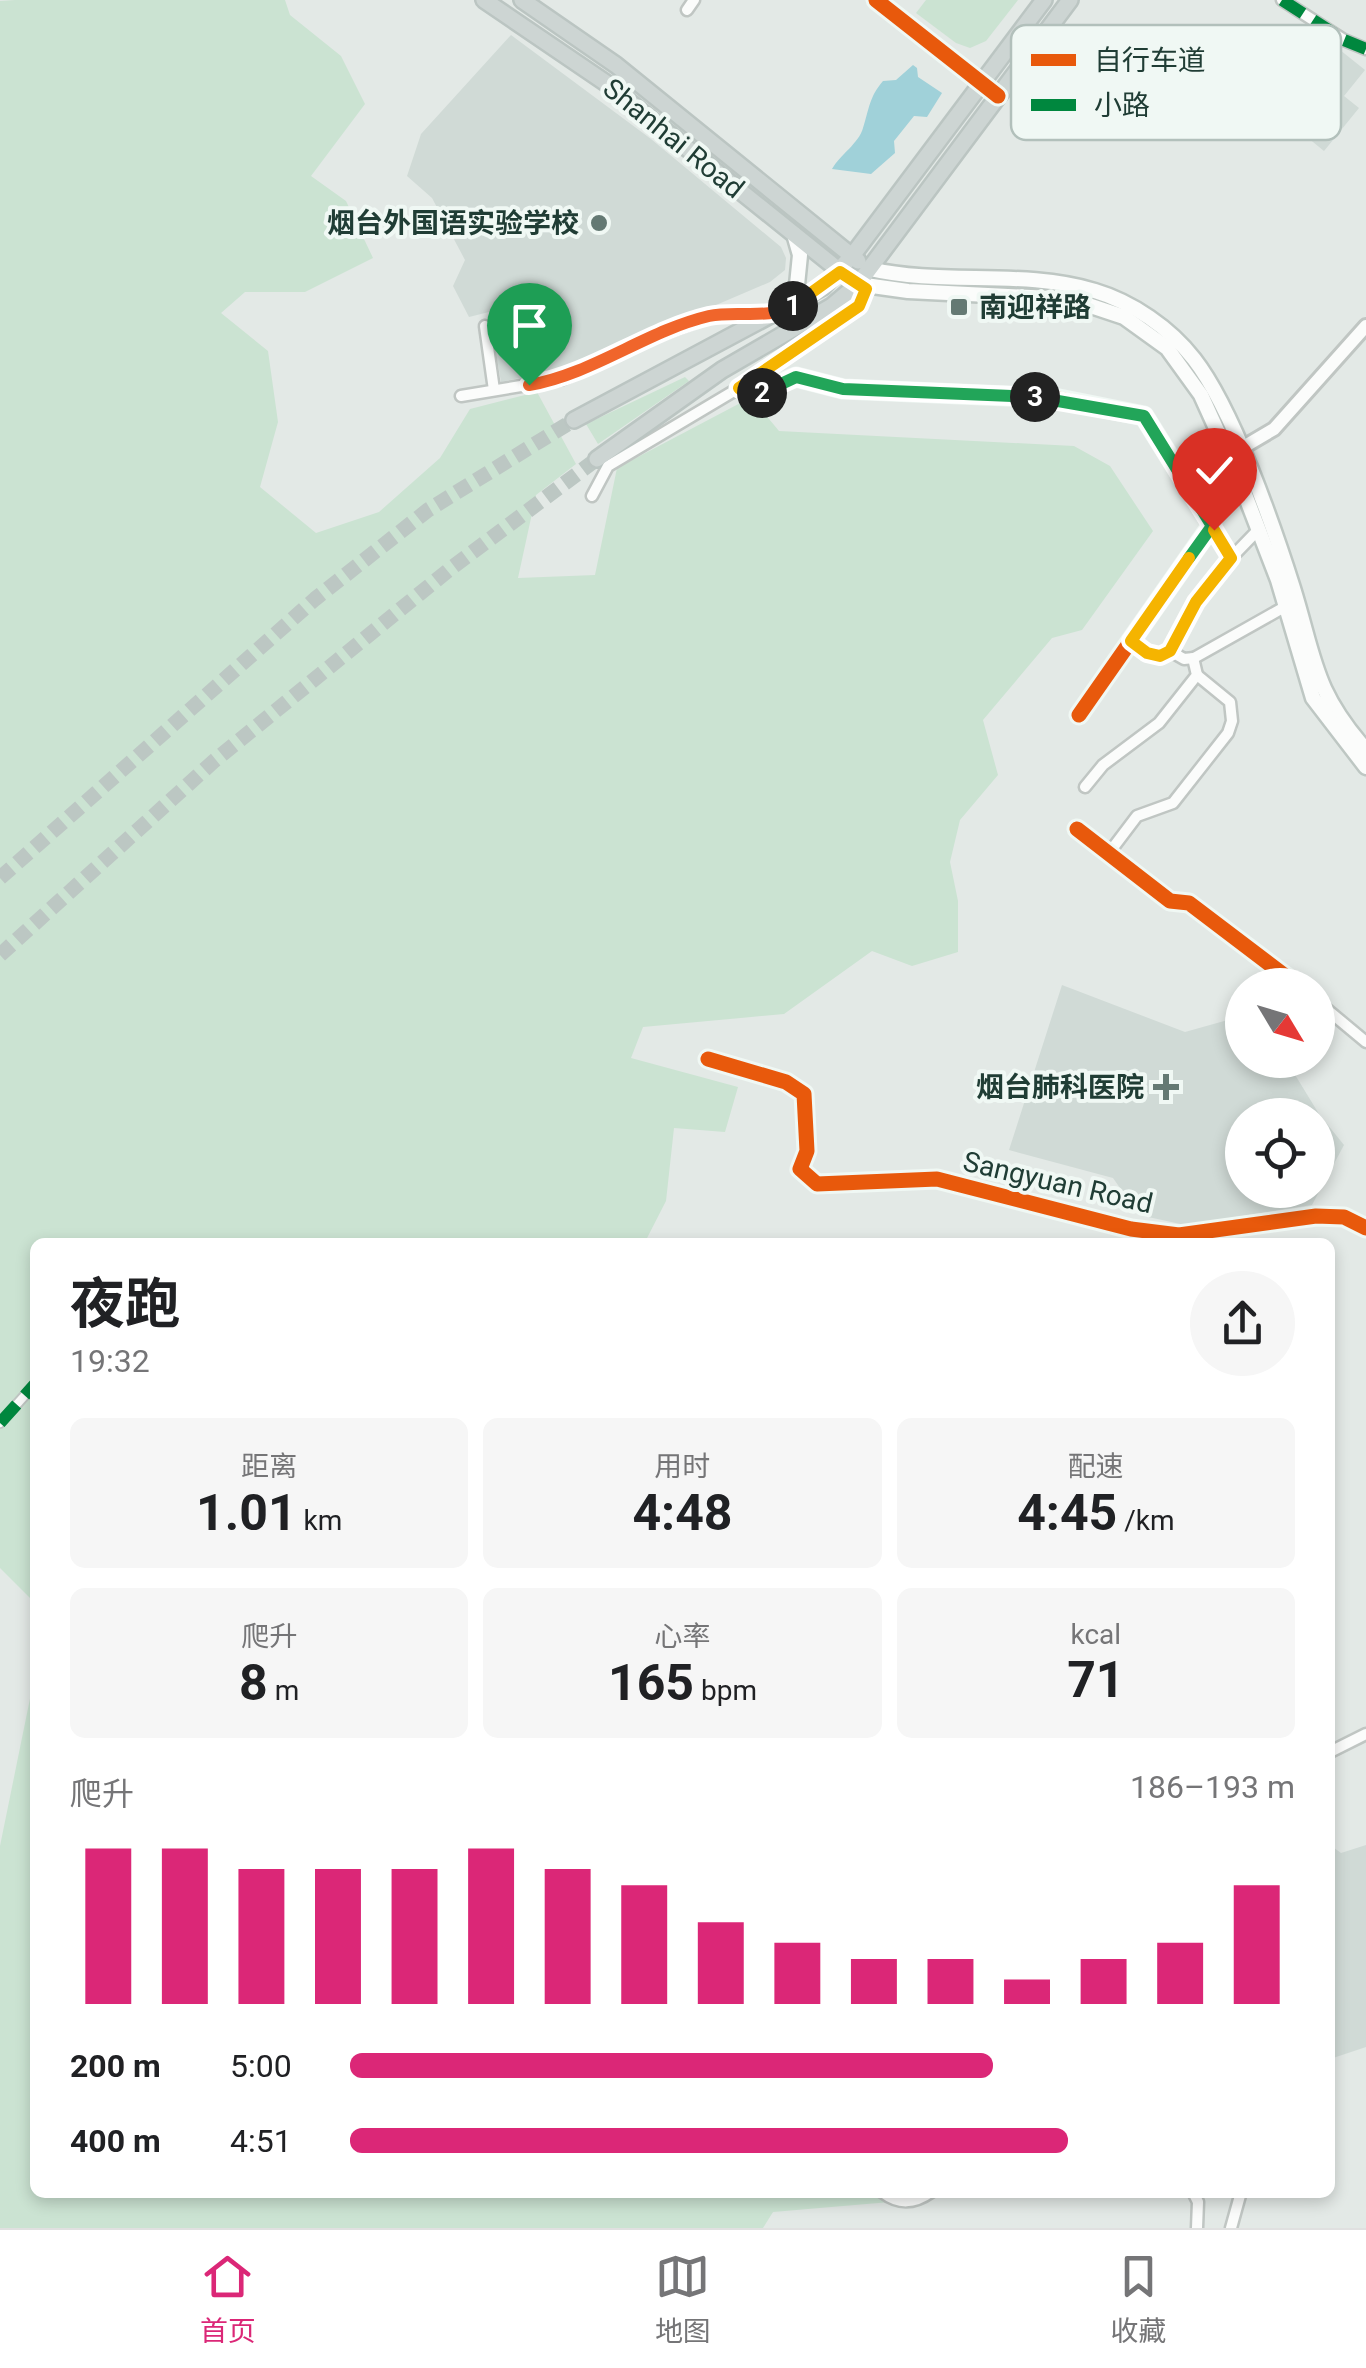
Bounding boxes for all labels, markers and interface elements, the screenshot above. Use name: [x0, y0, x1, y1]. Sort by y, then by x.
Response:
legend: [1011, 25, 1341, 140]
text: 自行车道: [1094, 44, 1206, 77]
street label: Shanhai Road: [597, 72, 751, 205]
text: 小路: [1094, 89, 1150, 122]
place label: 烟台外国语实验学校: [327, 207, 579, 240]
marker: 烟台外国语实验学校: [588, 212, 610, 234]
pin: 1: [768, 281, 818, 331]
pin: [487, 283, 572, 386]
text: 1: [785, 289, 801, 322]
place label: 南迎祥路: [979, 291, 1091, 324]
marker: 南迎祥路: [948, 296, 970, 318]
icon: arrive: [502, 298, 557, 353]
pin: 2: [737, 368, 787, 418]
pin: 3: [1010, 372, 1060, 422]
text: 2: [754, 376, 770, 409]
text: 3: [1027, 380, 1043, 413]
pin: [1172, 428, 1257, 531]
icon: check: [1187, 443, 1242, 498]
north arrow: [1225, 968, 1335, 1078]
map controls: [1225, 968, 1335, 1208]
place label: 烟台肺科医院: [976, 1071, 1144, 1104]
marker: 烟台肺科医院: [1153, 1074, 1179, 1100]
button: locate: [1225, 1098, 1335, 1208]
street label: Sangyuan Road: [960, 1145, 1156, 1220]
button: share: [1190, 1271, 1295, 1376]
text: 夜跑: [70, 1272, 180, 1336]
text: 19:32: [70, 1342, 150, 1380]
text: 距离: [241, 1450, 297, 1483]
text: 用时: [654, 1450, 711, 1483]
text: 配速: [1068, 1450, 1124, 1483]
text: 1.01: [196, 1484, 297, 1542]
text: 4:48: [632, 1484, 733, 1542]
text: 4:45: [1017, 1484, 1117, 1542]
text: km: [297, 1504, 342, 1537]
text: /km: [1117, 1504, 1175, 1537]
text: kcal: [1071, 1618, 1121, 1651]
text: 爬升: [241, 1620, 297, 1653]
text: 心率: [654, 1620, 711, 1653]
text: 71: [1067, 1651, 1125, 1709]
text: 8: [239, 1654, 268, 1712]
text: 165: [608, 1654, 694, 1712]
text: m: [268, 1674, 299, 1707]
text: bpm: [694, 1674, 757, 1707]
text: 186–193 m: [1130, 1768, 1295, 1806]
text: 爬升: [70, 1775, 134, 1813]
text: 200 m: [70, 2047, 161, 2085]
text: 5:00: [230, 2047, 292, 2085]
text: 400 m: [70, 2122, 161, 2160]
text: 4:51: [230, 2122, 292, 2160]
tab: 首页: [200, 2249, 256, 2349]
tab: 地图: [655, 2249, 711, 2349]
tab: 收藏: [1110, 2249, 1166, 2349]

